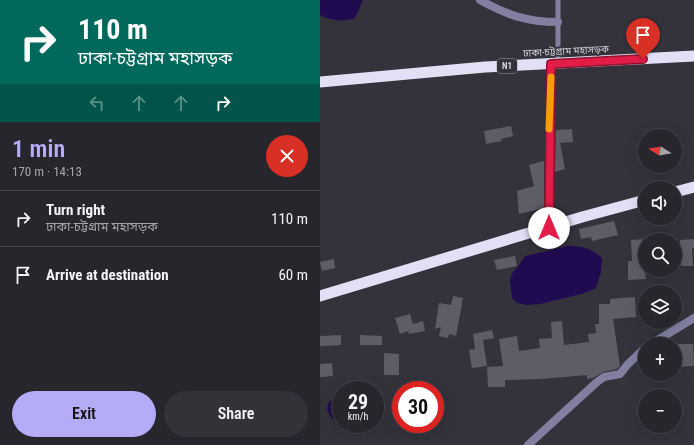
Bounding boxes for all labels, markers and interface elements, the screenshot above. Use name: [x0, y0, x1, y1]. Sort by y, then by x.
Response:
text: 110 m: [78, 13, 148, 46]
icon: right: [12, 16, 64, 68]
pin: [626, 18, 660, 59]
icon: arrive: [632, 24, 654, 46]
street label: ঢাকা-চট্টগ্রাম মহাসড়ক: [522, 43, 610, 59]
text: ঢাকা-চট্টগ্রাম মহাসড়ক: [78, 47, 233, 68]
road number: N1: [497, 59, 517, 73]
icon: left: [86, 92, 108, 114]
icon: ahead: [128, 92, 150, 114]
icon: ahead: [170, 92, 192, 114]
icon: right: [212, 92, 234, 114]
north arrow: [638, 129, 682, 173]
map controls: [638, 129, 682, 433]
text: 1 min: [12, 135, 65, 163]
button: close: [266, 135, 308, 177]
text: 170 m · 14:13: [12, 164, 82, 179]
button: sound: [638, 181, 682, 225]
text: Turn right: [46, 201, 105, 219]
position arrow: [528, 207, 570, 249]
icon: right: [12, 208, 34, 230]
text: 110 m: [271, 210, 308, 228]
text: ঢাকা-চট্টগ্রাম মহাসড়ক: [46, 219, 158, 234]
button: search: [638, 233, 682, 277]
icon: arrive: [12, 264, 34, 286]
text: Arrive at destination: [46, 266, 169, 284]
text: 60 m: [278, 266, 308, 284]
button: layers: [638, 285, 682, 329]
button: +: [638, 337, 682, 381]
speed limit sign: 30: [392, 381, 444, 433]
button: −: [638, 389, 682, 433]
text: 29: [348, 390, 368, 414]
button: Exit: [12, 391, 156, 437]
button: Share: [164, 391, 308, 437]
text: km/h: [348, 411, 368, 422]

